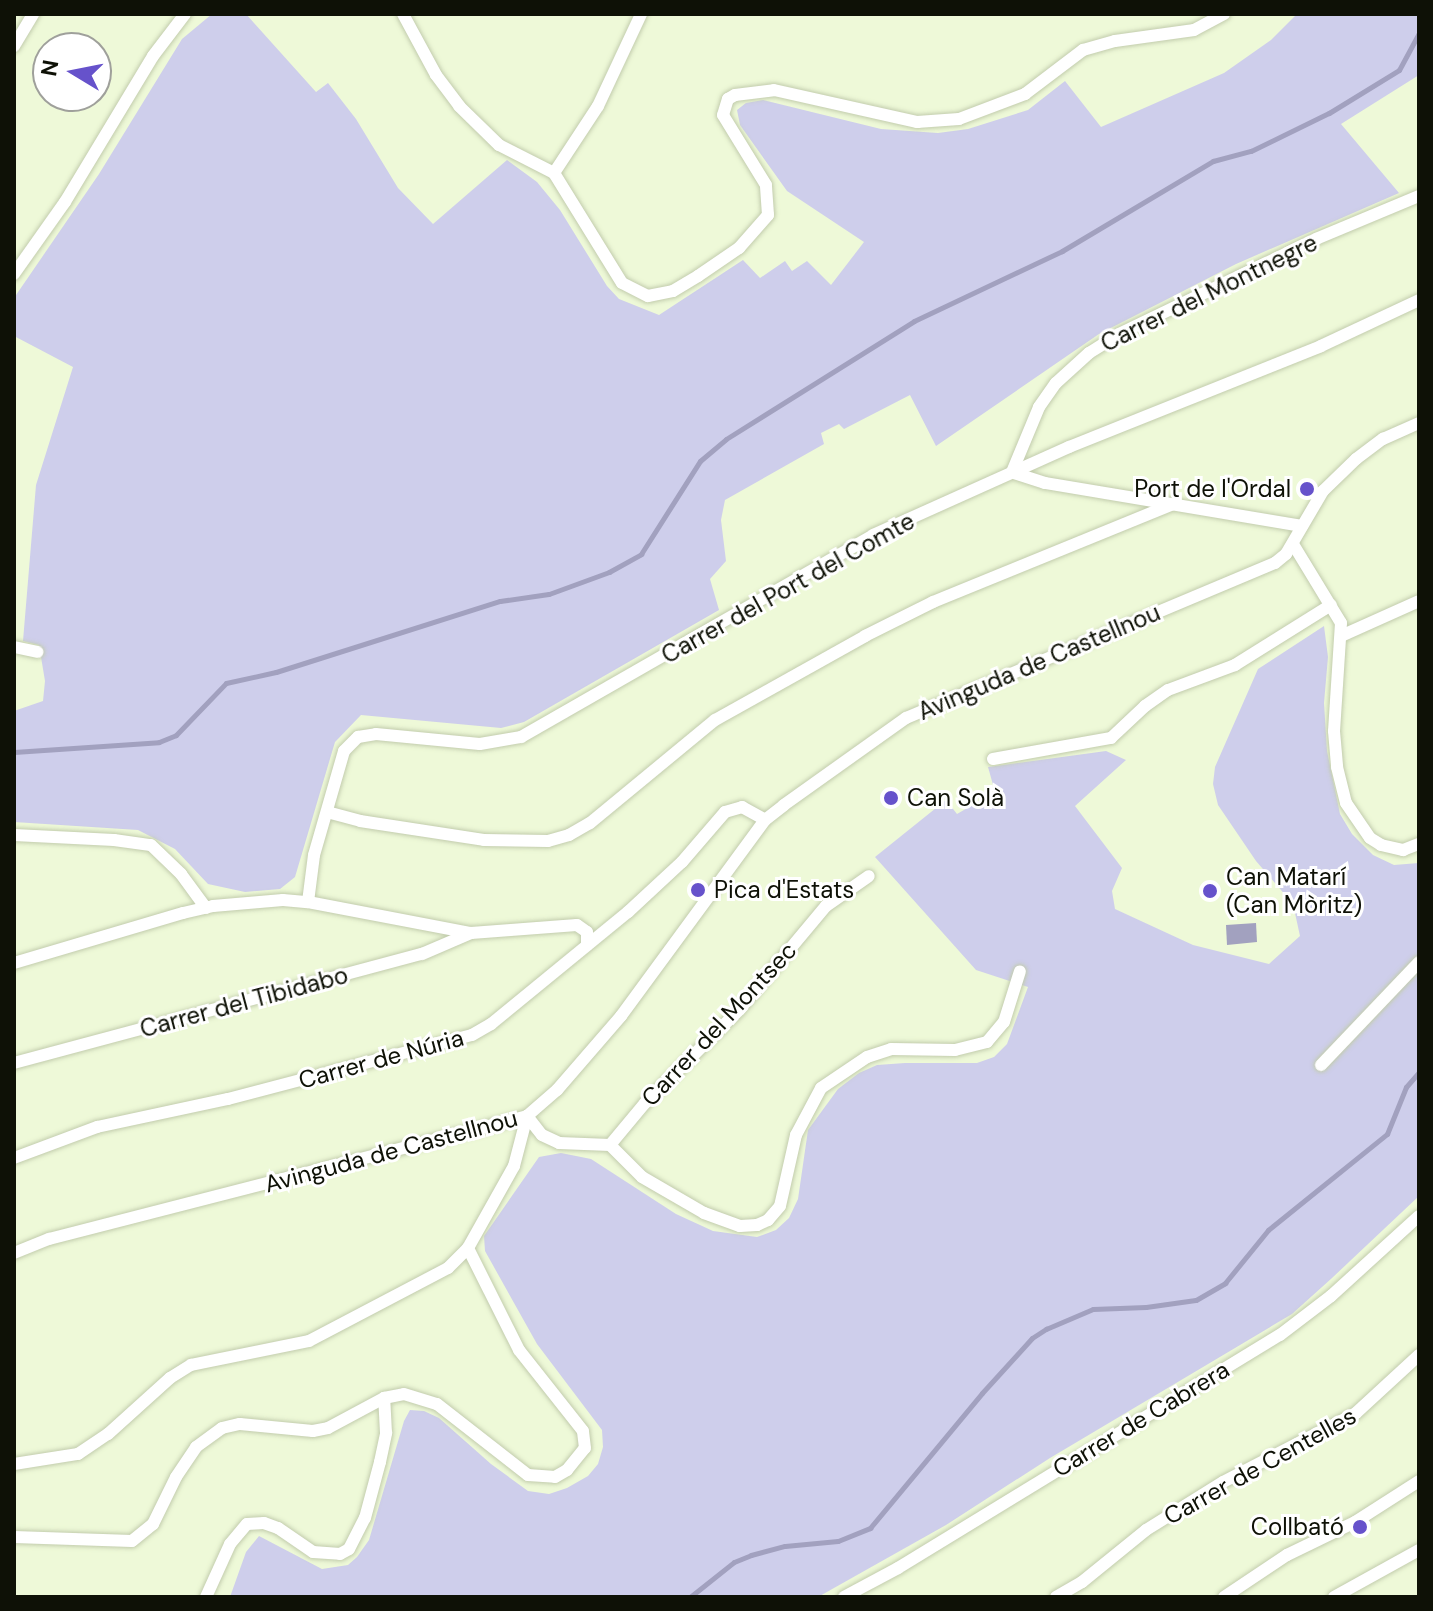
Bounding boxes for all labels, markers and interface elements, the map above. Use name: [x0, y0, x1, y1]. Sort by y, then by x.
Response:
north arrow: [32, 32, 112, 112]
text: N: [34, 58, 66, 79]
street label: Carrer del Montnegre: [1096, 228, 1322, 358]
place label: Port de l'Ordal: [1134, 475, 1291, 503]
marker: Port de l'Ordal: [1298, 480, 1316, 498]
street label: Carrer del Port del Comte: [656, 506, 920, 670]
street label: Avinguda de Castellnou: [913, 598, 1165, 726]
place label: Can Solà: [907, 784, 1004, 812]
marker: Can Solà: [882, 789, 900, 807]
place label: Can Matarí (Can Mòritz): [1226, 863, 1362, 919]
place label: Pica d'Estats: [714, 876, 854, 904]
marker: Pica d'Estats: [689, 881, 707, 899]
marker: Can Matarí (Can Mòritz): [1201, 882, 1219, 900]
street label: Carrer del Montsec: [636, 936, 802, 1112]
street label: Carrer del Tibidabo: [137, 960, 351, 1044]
street label: Carrer de Núria: [295, 1023, 467, 1095]
street label: Avinguda de Castellnou: [261, 1103, 521, 1199]
street label: Carrer de Cabrera: [1048, 1355, 1234, 1483]
street label: Carrer de Centelles: [1159, 1401, 1361, 1531]
place label: Collbató: [1251, 1513, 1344, 1541]
marker: Collbató: [1351, 1518, 1369, 1536]

